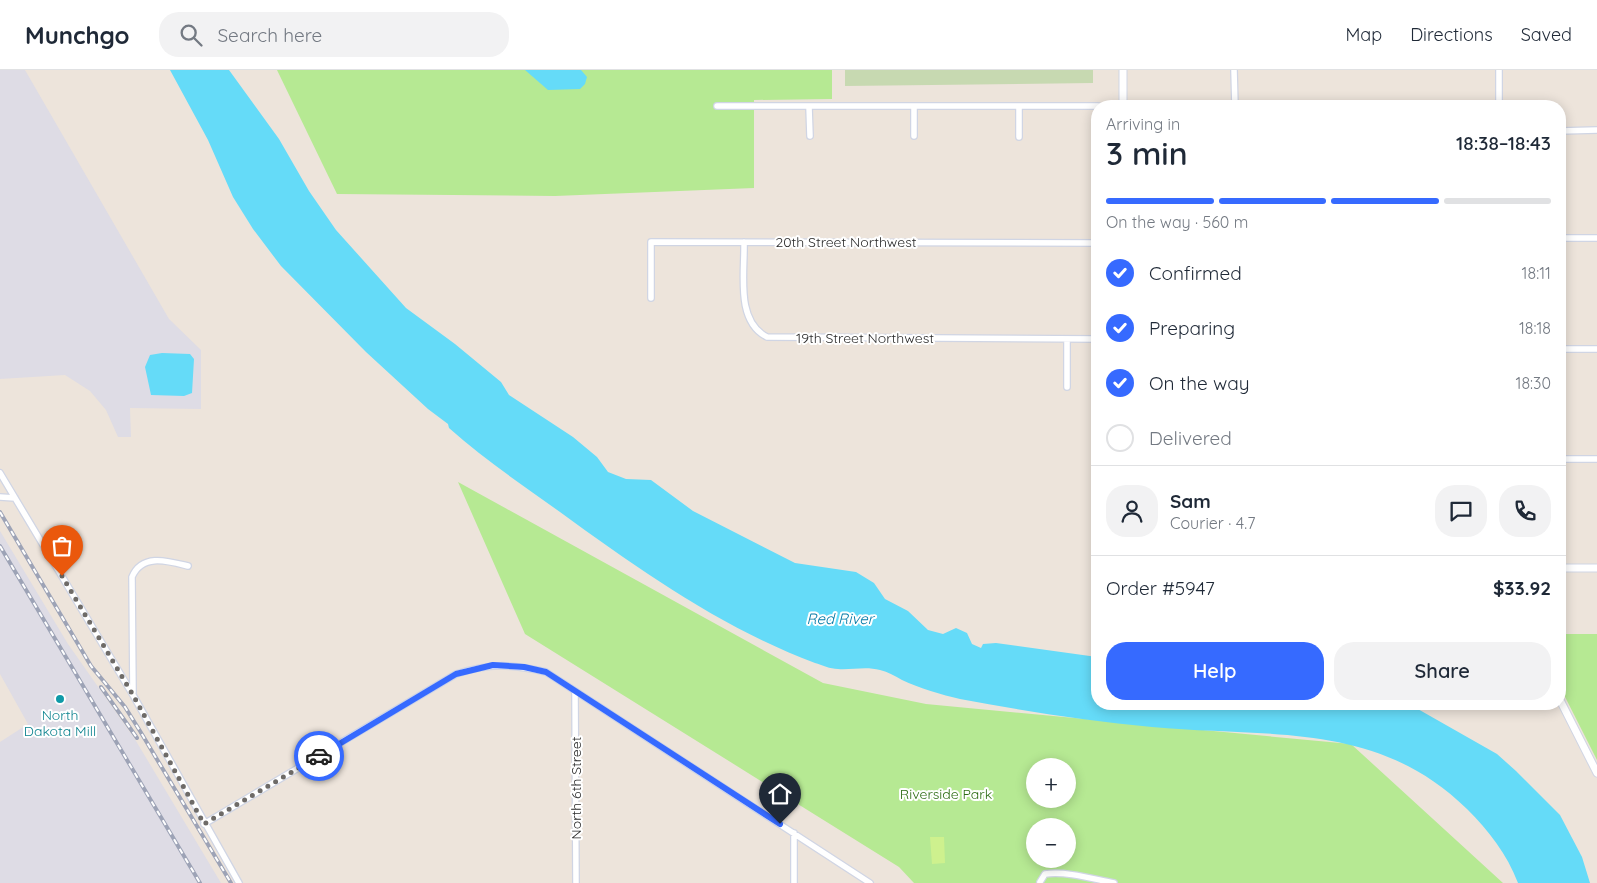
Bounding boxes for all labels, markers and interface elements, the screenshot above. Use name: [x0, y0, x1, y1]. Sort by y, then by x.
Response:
search box: [159, 12, 509, 57]
text: Munchgo: [25, 20, 129, 50]
icon: search: [177, 21, 205, 49]
text: Search here: [217, 23, 322, 47]
text: Map: [1345, 23, 1382, 46]
text: Directions: [1410, 23, 1493, 46]
text: Saved: [1521, 23, 1572, 46]
text: Arriving in: [1106, 114, 1180, 134]
text: 18:38–18:43: [1456, 131, 1551, 155]
text: 3 min: [1106, 133, 1188, 173]
text: On the way · 560 m: [1106, 212, 1248, 232]
street label: 20th Street Northwest: [775, 233, 917, 251]
icon: check: [1106, 259, 1134, 287]
text: Confirmed: [1149, 261, 1242, 285]
text: 18:11: [1522, 263, 1551, 283]
icon: check: [1106, 314, 1134, 342]
text: Preparing: [1149, 316, 1235, 340]
text: 18:18: [1519, 318, 1551, 338]
street label: 19th Street Northwest: [796, 329, 934, 347]
icon: check: [1106, 369, 1134, 397]
text: On the way: [1149, 371, 1250, 395]
text: 18:30: [1516, 373, 1551, 393]
text: Delivered: [1149, 426, 1232, 450]
button: person: [1106, 485, 1158, 537]
button: chat: [1435, 485, 1487, 537]
button: phone: [1499, 485, 1551, 537]
text: Sam: [1170, 489, 1211, 513]
text: Courier · 4.7: [1170, 513, 1255, 533]
pin: [41, 525, 83, 576]
icon: bag: [48, 532, 76, 560]
text: Order #5947: [1106, 576, 1215, 600]
text: $33.92: [1493, 576, 1551, 600]
water label: Red River: [806, 609, 876, 628]
button: Help: [1106, 642, 1324, 700]
button: Share: [1334, 642, 1551, 700]
marker: North Dakota Mill: [54, 693, 66, 705]
place label: North Dakota Mill: [24, 706, 96, 740]
courier: [294, 731, 344, 781]
street label: North 6th Street: [567, 736, 585, 839]
icon: car: [305, 742, 333, 770]
map controls: [1026, 758, 1076, 868]
button: +: [1026, 758, 1076, 808]
pin: [759, 773, 801, 824]
icon: home: [766, 780, 794, 808]
park label: Riverside Park: [900, 785, 992, 803]
button: −: [1026, 818, 1076, 868]

